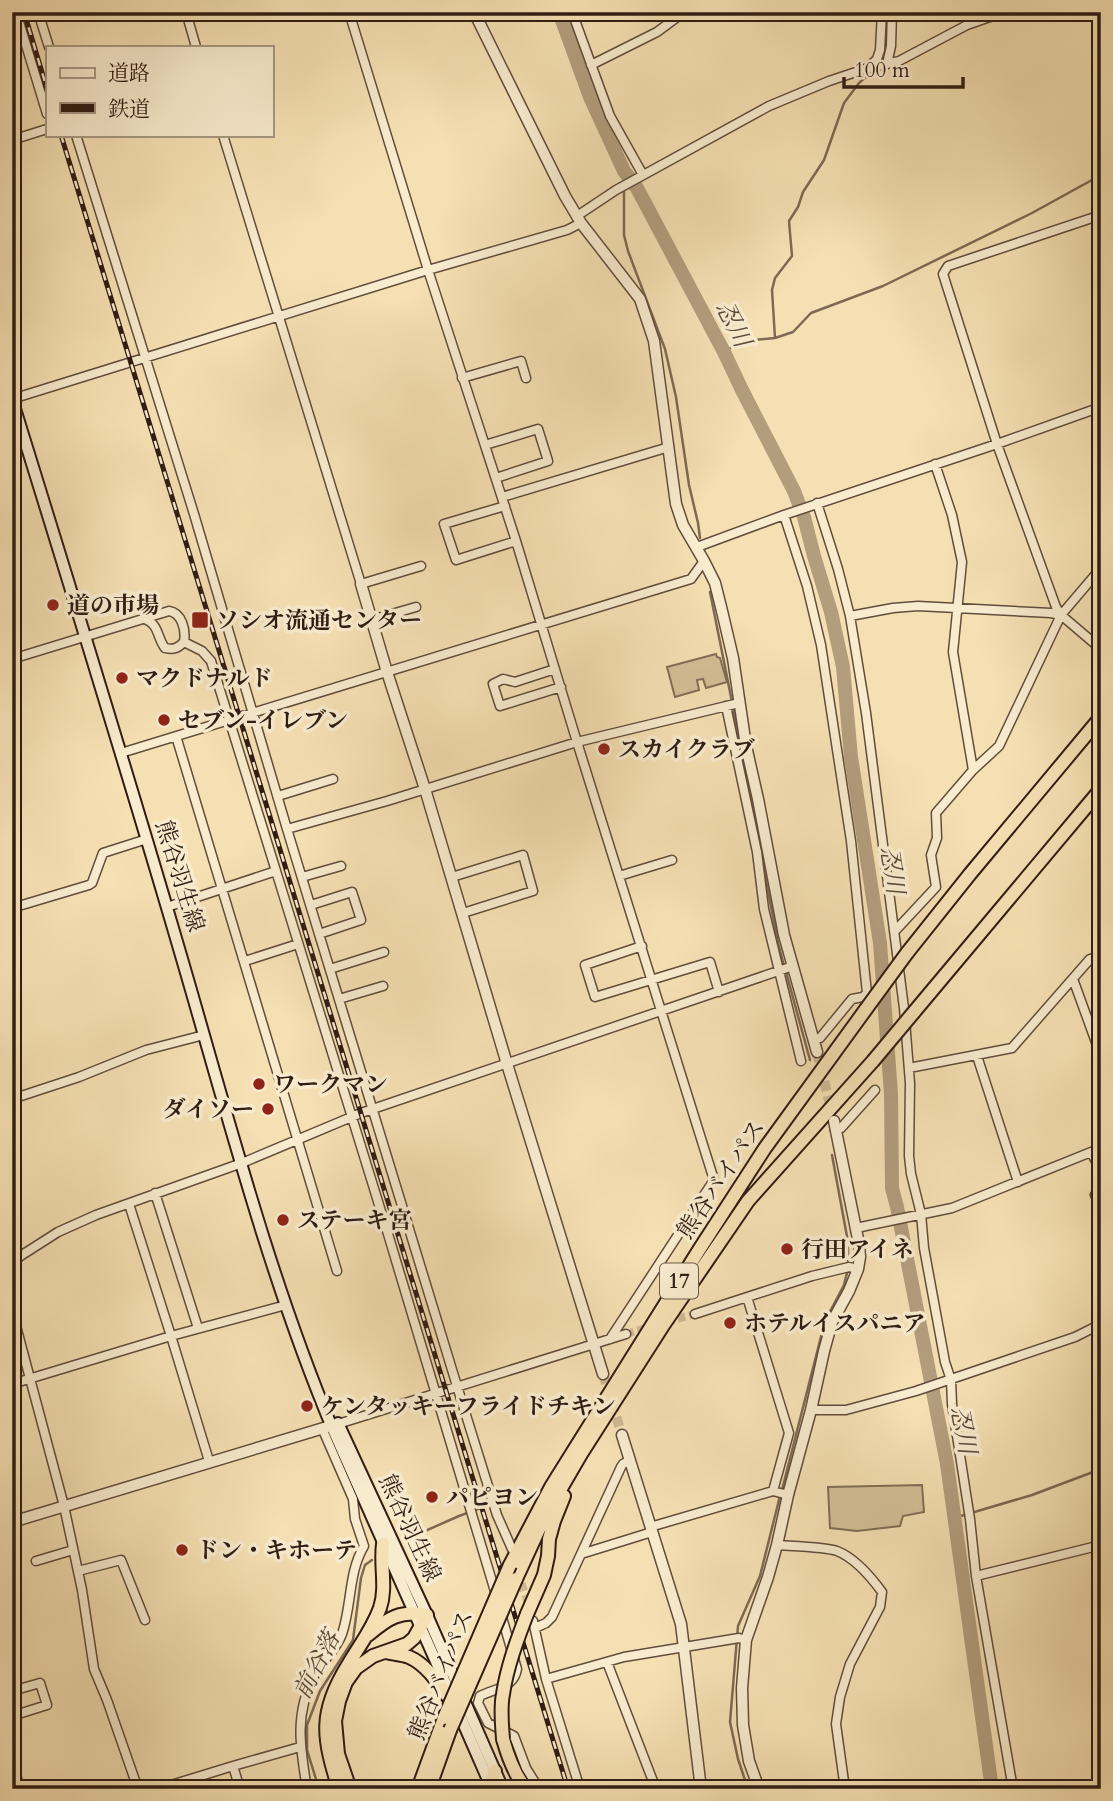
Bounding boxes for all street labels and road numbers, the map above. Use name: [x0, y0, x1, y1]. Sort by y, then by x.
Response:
street label: 熊谷羽生線: [148, 816, 212, 936]
street label: 熊谷バイパス: [670, 1113, 772, 1245]
road number: 17: [660, 1264, 698, 1298]
street label: 熊谷羽生線: [372, 1469, 448, 1587]
street label: 熊谷バイパス: [401, 1605, 481, 1745]

